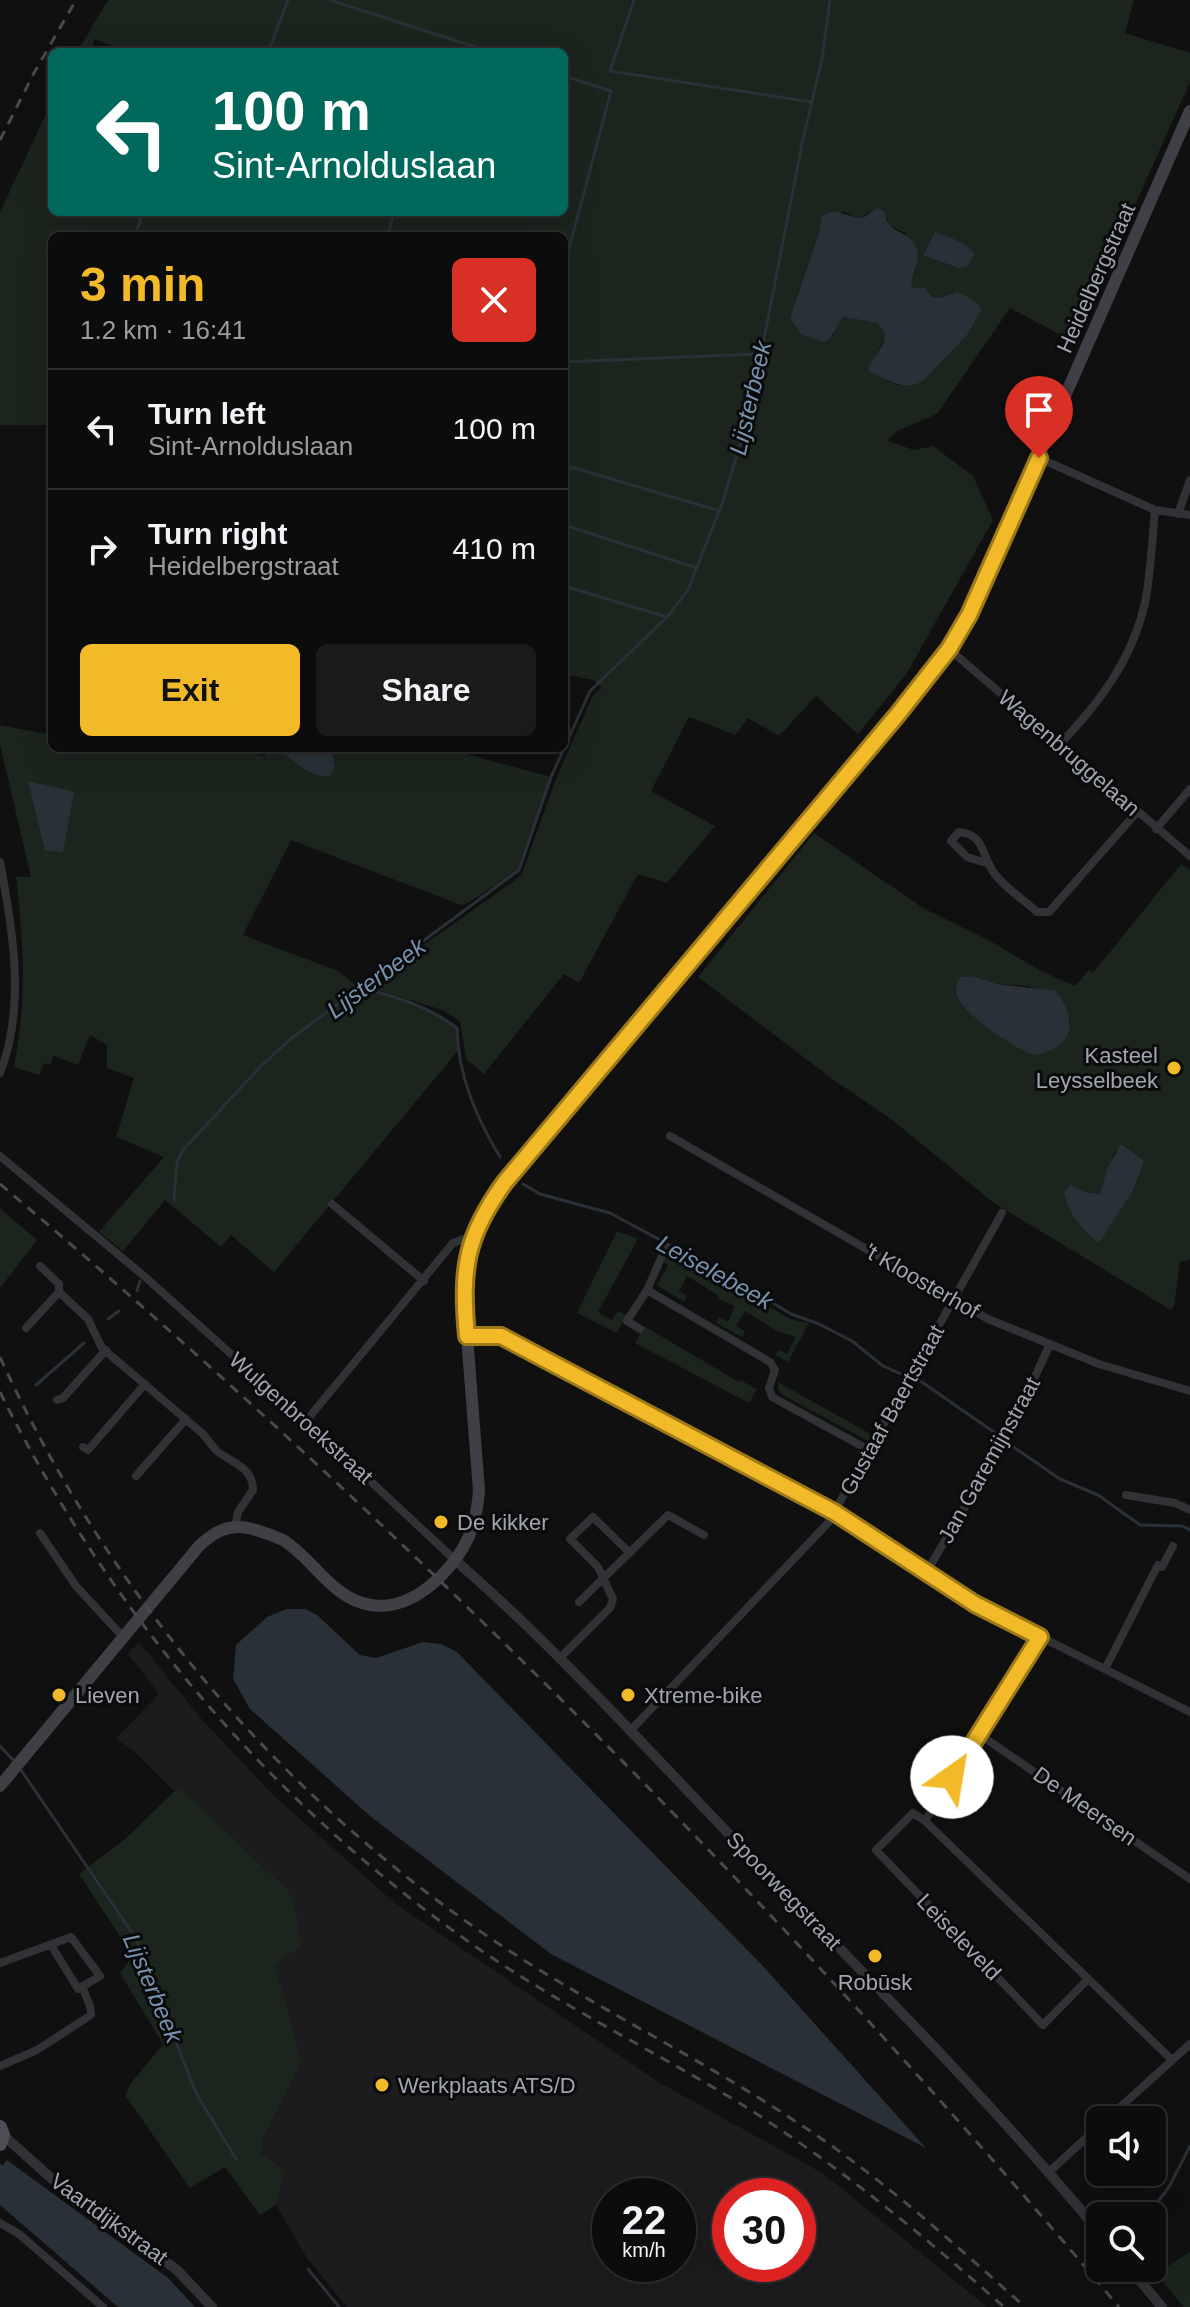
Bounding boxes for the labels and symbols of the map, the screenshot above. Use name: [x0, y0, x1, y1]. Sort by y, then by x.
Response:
street label: Heidelbergstraat: [1052, 199, 1140, 357]
water label: Lijsterbeek: [724, 336, 777, 458]
pin: [1005, 376, 1073, 458]
street label: Wagenbruggelaan: [993, 685, 1145, 821]
water label: Lijsterbeek: [322, 931, 432, 1024]
place label: Kasteel Leysselbeek: [1036, 1043, 1159, 1093]
marker: Kasteel Leysselbeek: [1165, 1059, 1183, 1077]
water label: Leiselebeek: [652, 1229, 779, 1316]
street label: 't Kloosterhof: [860, 1238, 984, 1324]
street label: Gustaaf Baertstraat: [835, 1321, 949, 1499]
street label: Wulgenbroekstraat: [224, 1347, 378, 1489]
street label: Jan Garemijnstraat: [933, 1373, 1045, 1547]
place label: De kikker: [457, 1510, 549, 1535]
marker: De kikker: [432, 1513, 450, 1531]
place label: Lieven: [75, 1683, 140, 1708]
place label: Xtreme-bike: [644, 1683, 763, 1708]
marker: Lieven: [50, 1686, 68, 1704]
marker: Xtreme-bike: [619, 1686, 637, 1704]
position arrow: [910, 1735, 994, 1819]
street label: De Meersen: [1029, 1761, 1141, 1851]
street label: Spoorwegstraat: [721, 1827, 847, 1955]
street label: Leiseleveld: [912, 1889, 1006, 1985]
water label: Lijsterbeek: [118, 1929, 189, 2049]
marker: Robūsk: [866, 1947, 884, 1965]
place label: Robūsk: [838, 1970, 913, 1995]
place label: Werkplaats ATS/D: [398, 2073, 576, 2098]
marker: Werkplaats ATS/D: [373, 2076, 391, 2094]
street label: Vaartdijkstraat: [45, 2168, 173, 2270]
speed limit sign: 30: [712, 2178, 816, 2282]

